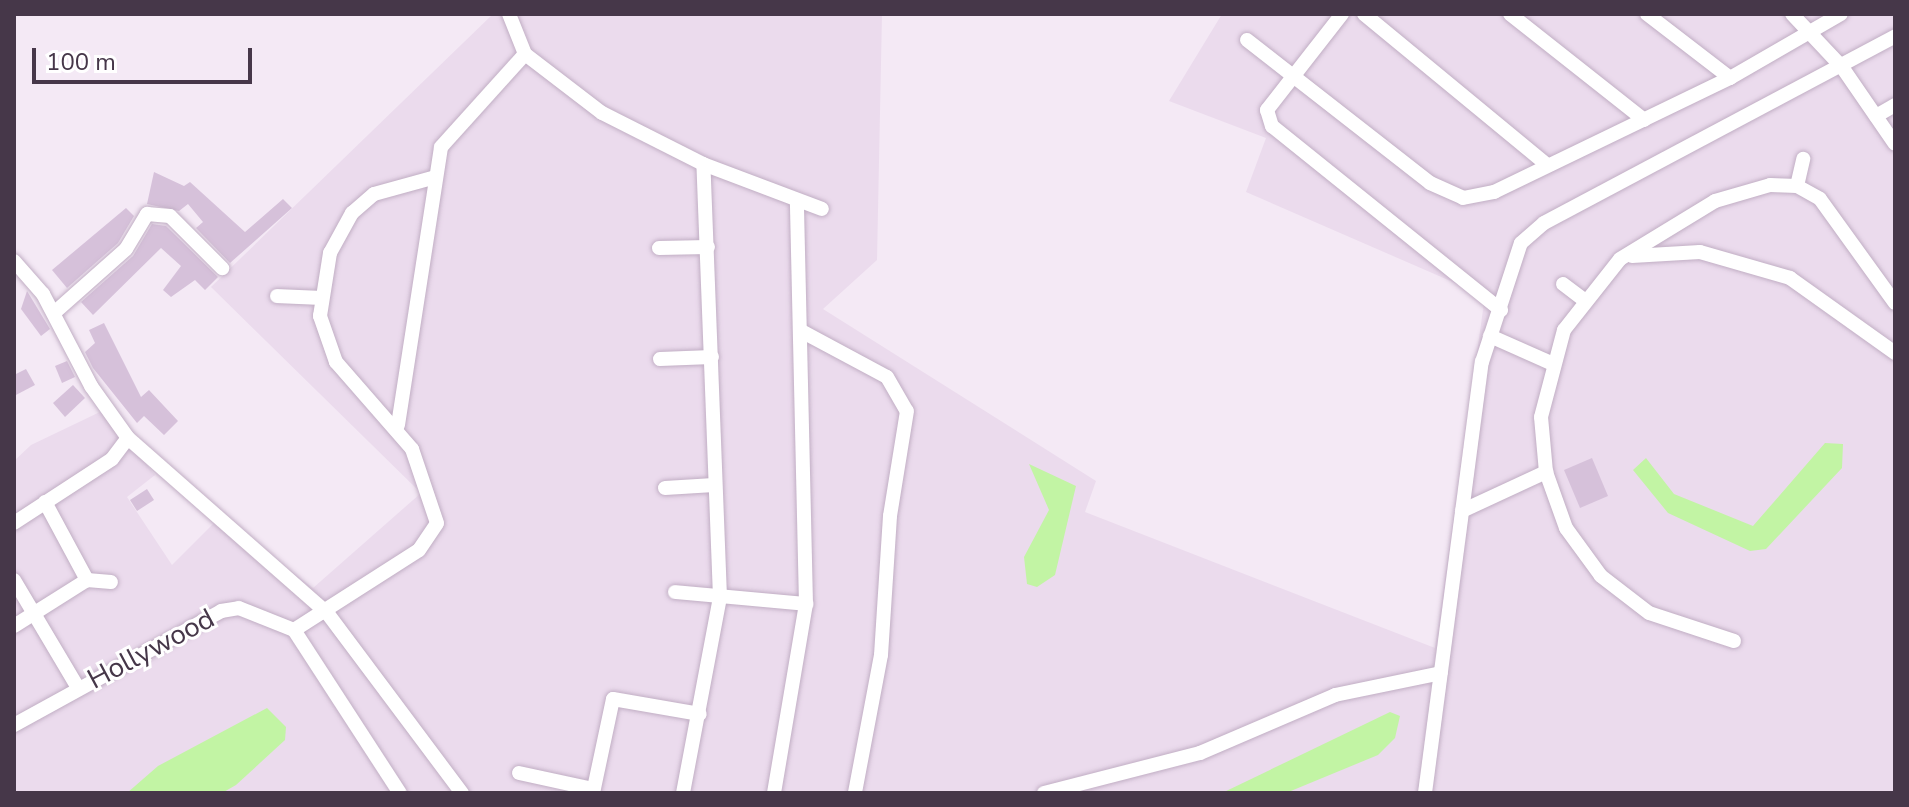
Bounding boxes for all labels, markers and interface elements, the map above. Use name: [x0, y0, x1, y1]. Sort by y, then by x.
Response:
scale bar: [36, 32, 256, 82]
text: 100 m: [46, 46, 116, 78]
street label: Hollywood: [82, 602, 220, 696]

